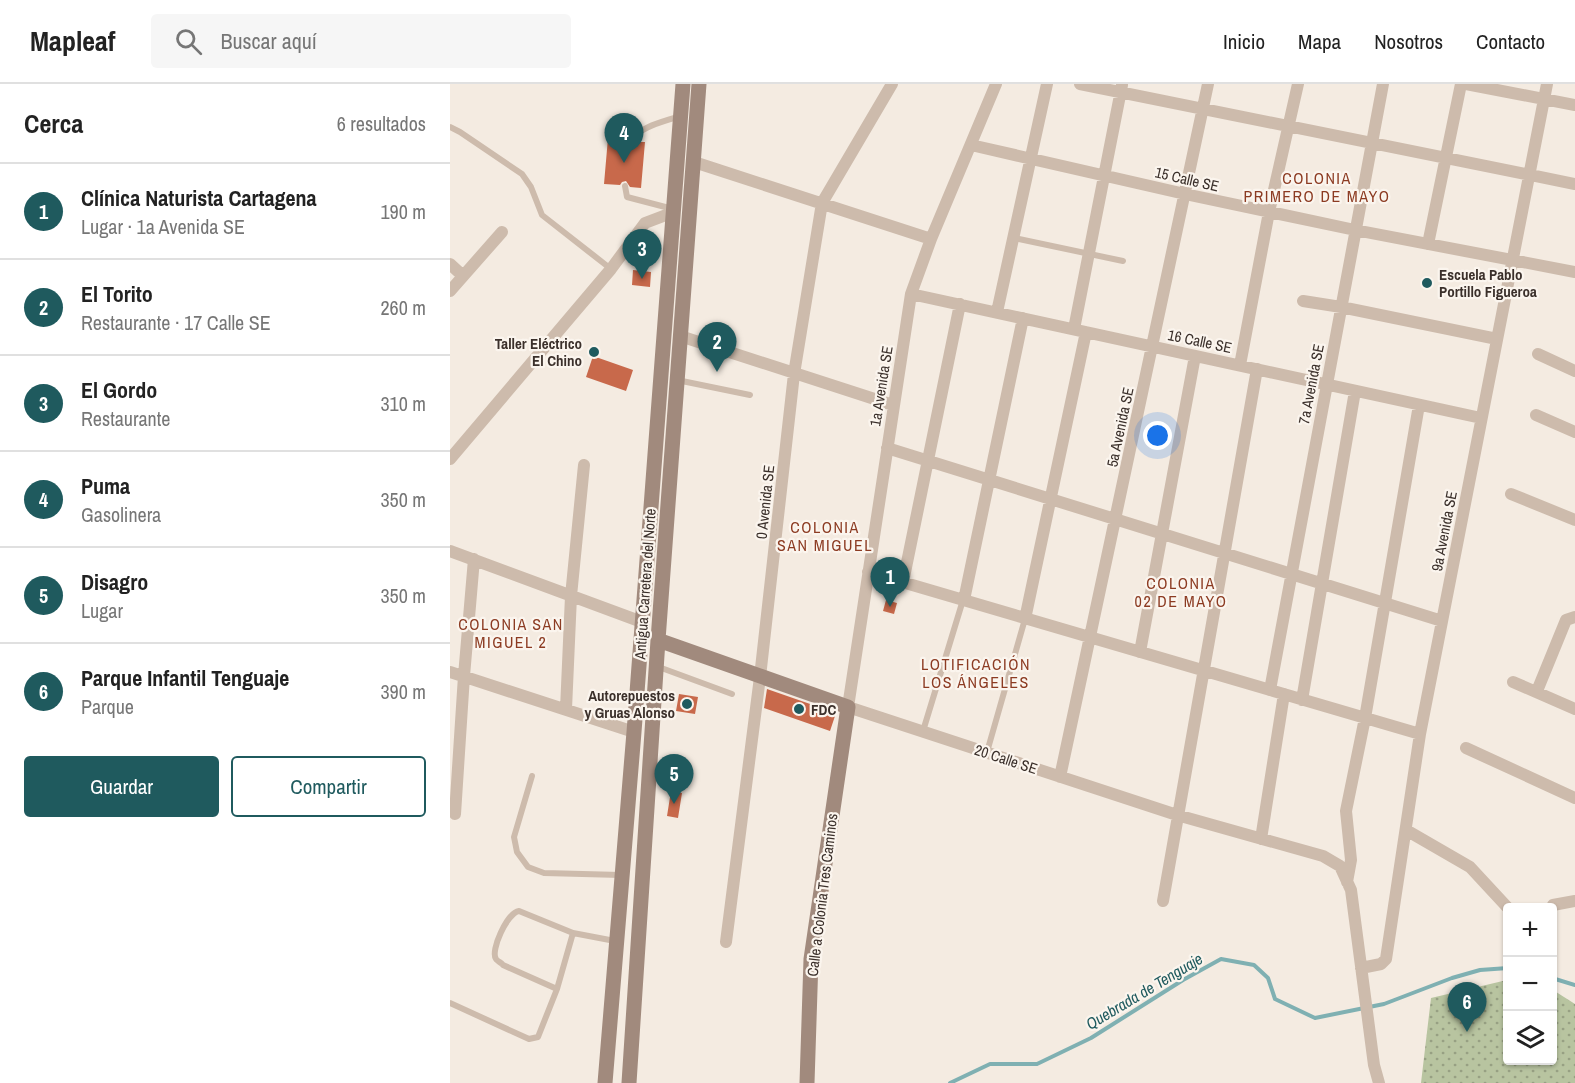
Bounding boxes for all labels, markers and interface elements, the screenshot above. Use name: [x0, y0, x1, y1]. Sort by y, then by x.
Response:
search box: [151, 14, 571, 68]
text: Mapleaf: [30, 22, 115, 60]
icon: search: [172, 25, 205, 58]
text: Buscar aquí: [220, 26, 317, 56]
text: Inicio: [1223, 27, 1265, 56]
text: Mapa: [1298, 27, 1341, 56]
text: Nosotros: [1374, 27, 1443, 56]
text: Contacto: [1476, 27, 1545, 56]
text: Cerca: [24, 106, 83, 141]
text: 6 resultados: [337, 110, 426, 137]
pin: 4: [604, 113, 644, 163]
street label: 15 Calle SE: [1153, 161, 1221, 197]
district label: COLONIA PRIMERO DE MAYO: [1244, 167, 1390, 207]
text: Clínica Naturista Cartagena: [81, 183, 317, 213]
text: 1: [39, 198, 48, 225]
text: 190 m: [380, 198, 426, 225]
text: Lugar · 1a Avenida SE: [81, 213, 245, 240]
pin: 3: [622, 230, 662, 279]
place label: Escuela Pablo Portillo Figueroa: [1439, 264, 1537, 302]
marker: Escuela Pablo Portillo Figueroa: [1420, 276, 1434, 290]
text: El Torito: [81, 279, 153, 309]
text: 2: [39, 294, 48, 321]
text: 260 m: [380, 294, 426, 321]
text: Restaurante · 17 Calle SE: [81, 309, 271, 336]
pin: 2: [698, 322, 736, 372]
street label: 16 Calle SE: [1166, 324, 1234, 358]
place label: Taller Eléctrico El Chino: [495, 333, 582, 371]
street label: 7a Avenida SE: [1293, 342, 1329, 426]
street label: 1a Avenida SE: [864, 344, 898, 428]
marker: Taller Eléctrico El Chino: [587, 345, 601, 359]
text: El Gordo: [81, 375, 157, 405]
street label: 5a Avenida SE: [1101, 385, 1139, 469]
text: 3: [39, 390, 48, 417]
text: 310 m: [380, 390, 426, 417]
text: Restaurante: [81, 405, 170, 432]
your location: [1143, 421, 1172, 450]
street label: 0 Avenida SE: [751, 464, 779, 540]
text: Puma: [81, 471, 130, 501]
text: 4: [39, 486, 48, 513]
text: 350 m: [380, 486, 426, 513]
street label: 9a Avenida SE: [1426, 489, 1462, 573]
text: Gasolinera: [81, 501, 161, 528]
street label: Antigua Carretera del Norte: [629, 508, 661, 661]
district label: COLONIA SAN MIGUEL: [777, 516, 873, 556]
pin: 1: [870, 558, 910, 607]
text: Disagro: [81, 567, 148, 597]
district label: COLONIA 02 DE MAYO: [1135, 572, 1227, 612]
text: 5: [39, 582, 48, 609]
text: 350 m: [380, 582, 426, 609]
text: Lugar: [81, 597, 123, 624]
district label: COLONIA SAN MIGUEL 2: [458, 613, 564, 653]
district label: LOTIFICACIÓN LOS ÁNGELES: [921, 653, 1031, 693]
text: Parque Infantil Tenguaje: [81, 663, 289, 693]
text: 6: [39, 678, 48, 705]
text: 390 m: [380, 678, 426, 705]
place label: Autorepuestos y Gruas Alonso: [585, 685, 675, 723]
text: Parque: [81, 693, 134, 720]
marker: Autorepuestos y Gruas Alonso: [680, 697, 694, 711]
place label: FDC: [811, 699, 836, 720]
marker: FDC: [792, 702, 806, 716]
street label: 20 Calle SE: [972, 739, 1040, 779]
pin: 5: [654, 754, 694, 804]
button: Guardar: [24, 756, 219, 817]
button: Compartir: [231, 756, 426, 817]
street label: Calle a Colonia Tres Caminos: [802, 812, 842, 978]
map controls: [1503, 903, 1557, 1065]
button: +: [1503, 903, 1557, 957]
water label: Quebrada de Tenguaje: [1081, 947, 1207, 1035]
button: −: [1503, 957, 1557, 1011]
pin: 6: [1448, 982, 1486, 1032]
button: layers: [1503, 1011, 1557, 1065]

